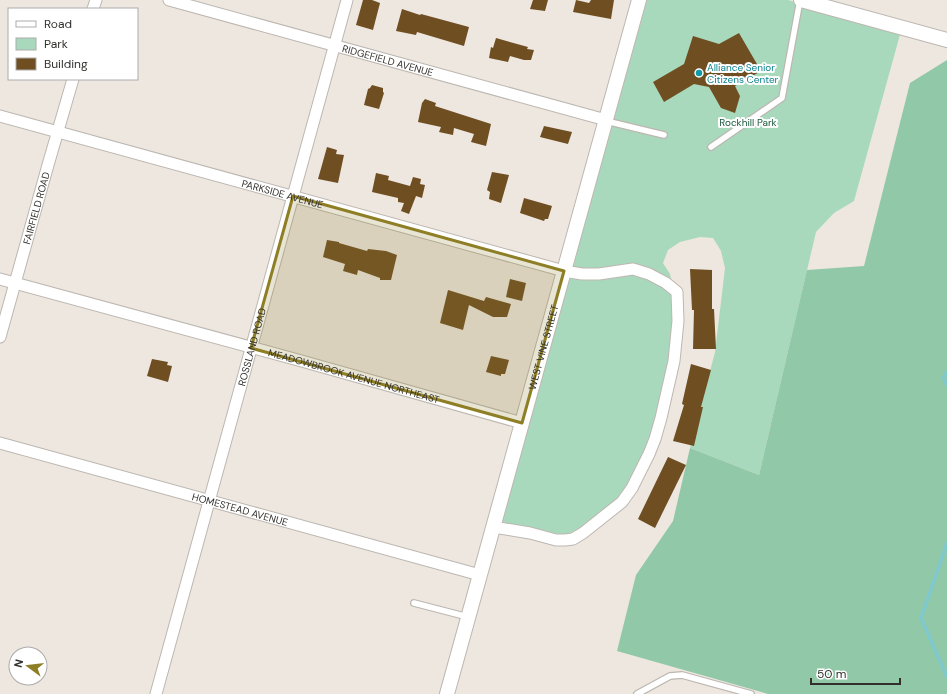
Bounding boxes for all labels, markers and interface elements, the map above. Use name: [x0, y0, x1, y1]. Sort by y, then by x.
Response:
legend: [8, 8, 138, 80]
text: Road: [44, 16, 72, 32]
text: Park: [44, 36, 68, 52]
street label: RIDGEFIELD AVENUE: [341, 41, 435, 79]
text: Building: [44, 56, 88, 72]
place label: Alliance Senior Citizens Center: [707, 61, 779, 86]
marker: Alliance Senior Citizens Center: [694, 68, 704, 78]
park label: Rockhill Park: [719, 116, 777, 129]
street label: FAIRFIELD ROAD: [20, 170, 52, 246]
street label: PARKSIDE AVENUE: [240, 176, 325, 211]
street label: WEST VINE STREET: [525, 303, 561, 391]
street label: ROSSLAND ROAD: [235, 306, 268, 387]
street label: MEADOWBROOK AVENUE NORTHEAST: [267, 346, 441, 406]
street label: HOMESTEAD AVENUE: [191, 490, 290, 528]
north arrow: [8, 646, 48, 686]
text: N: [11, 658, 26, 669]
scale bar: [811, 660, 900, 686]
text: 50 m: [817, 666, 846, 682]

